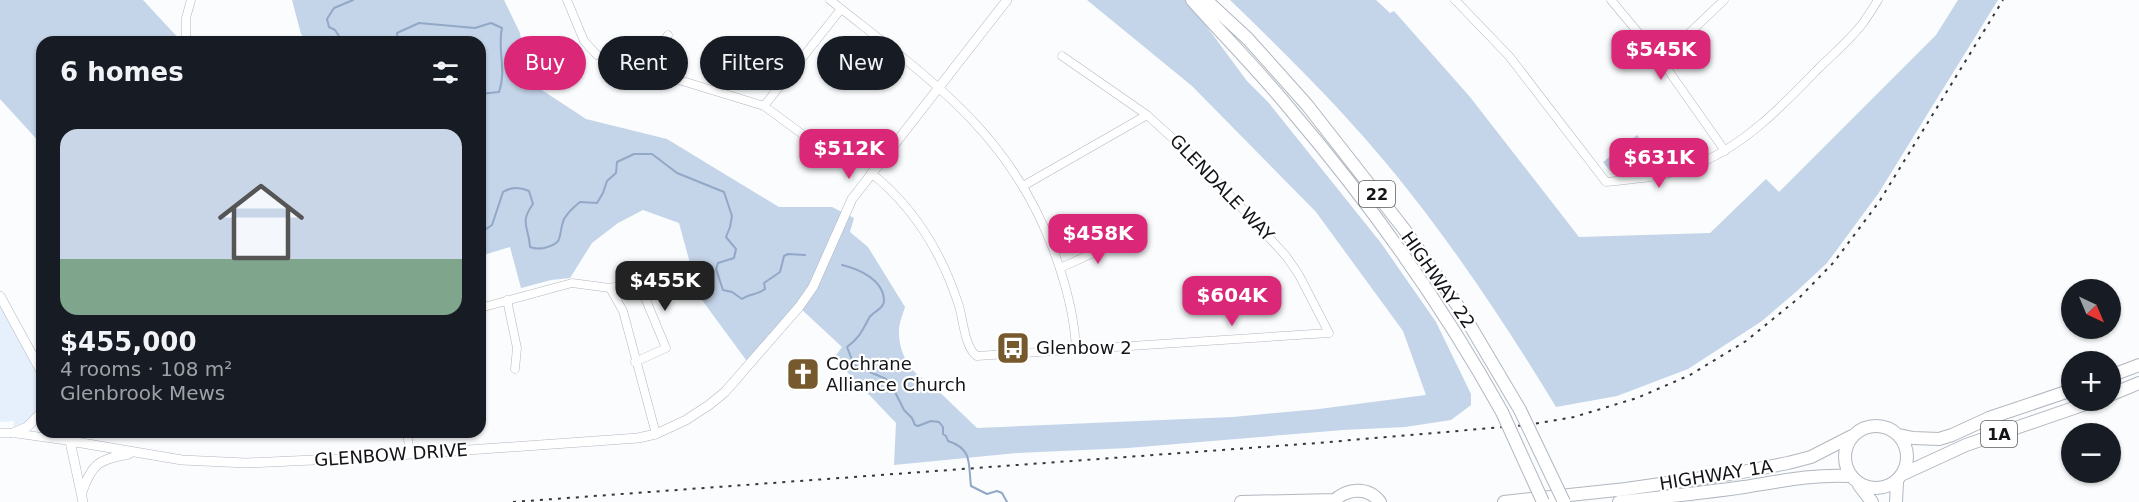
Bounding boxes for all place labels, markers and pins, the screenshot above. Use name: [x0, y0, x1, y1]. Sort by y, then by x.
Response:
pin: $545K: [1619, 30, 1703, 81]
pin: $512K: [807, 129, 891, 180]
pin: $631K: [1617, 138, 1701, 189]
pin: $458K: [1056, 214, 1140, 265]
pin: $455K: [623, 261, 707, 312]
pin: $604K: [1190, 276, 1274, 327]
bus stop icon: Glenbow 2: [995, 330, 1031, 366]
place label: Glenbow 2: [1036, 337, 1132, 358]
place label: Cochrane Alliance Church: [826, 353, 966, 395]
church icon: Cochrane Alliance Church: [785, 356, 821, 392]

